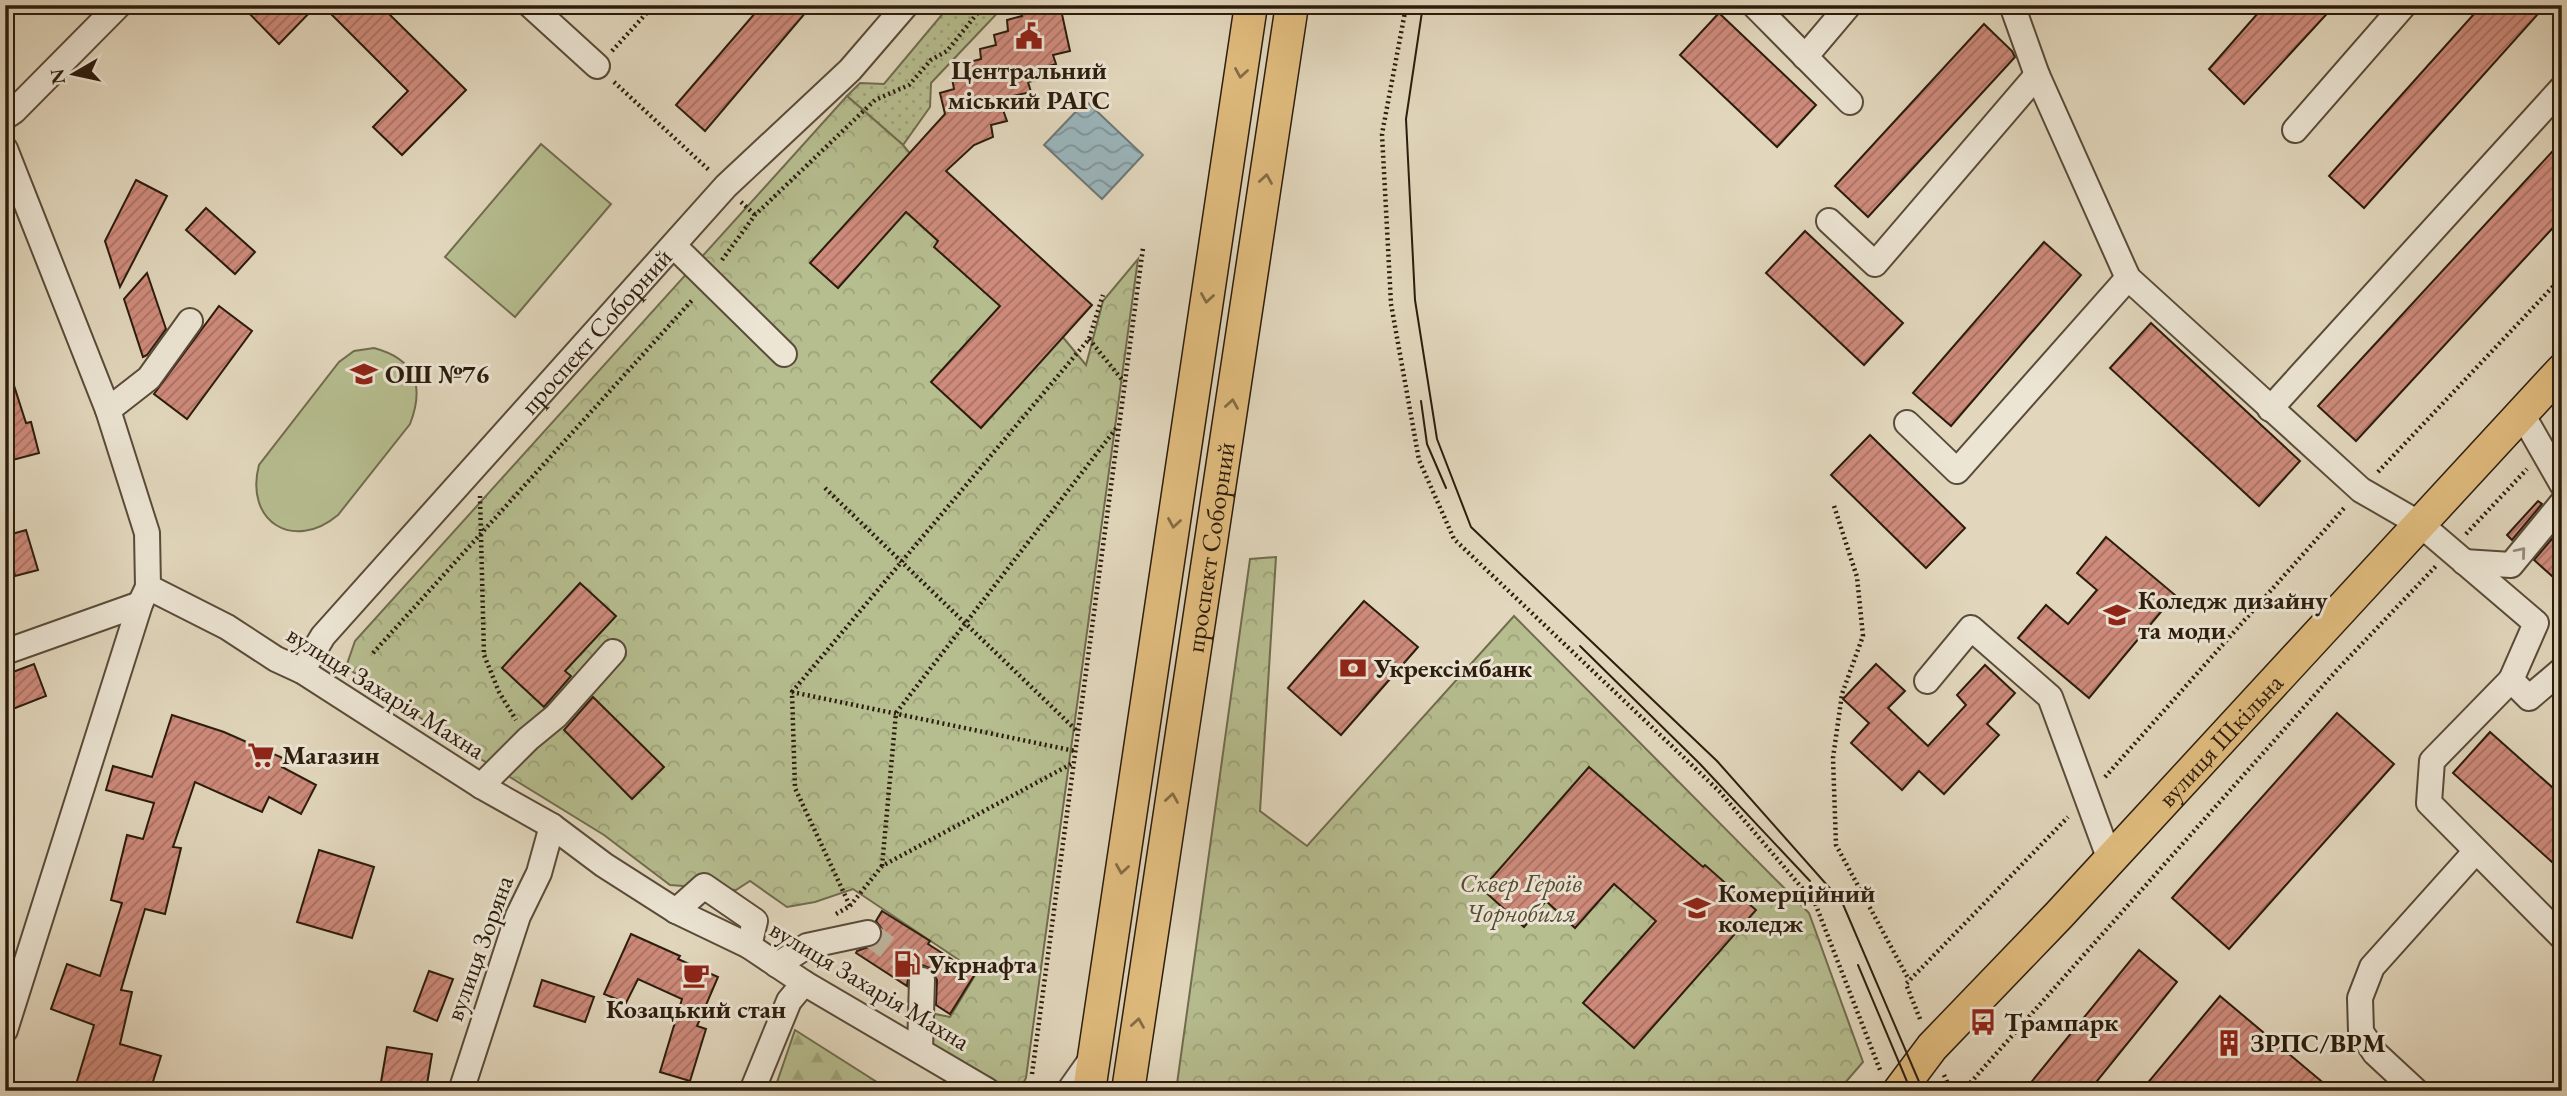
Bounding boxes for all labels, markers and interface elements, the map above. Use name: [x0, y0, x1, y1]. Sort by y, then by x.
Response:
public building icon: Центральний міський РАГС: [1014, 21, 1044, 51]
north arrow: [38, 38, 108, 108]
place label: Центральний міський РАГС: [948, 53, 1110, 117]
text: N: [44, 66, 71, 86]
one-way arrow: [1234, 67, 1249, 79]
one-way arrow: [1258, 173, 1273, 185]
street label: проспект Соборний: [513, 241, 680, 422]
one-way arrow: [1200, 292, 1215, 304]
place label: ОШ №76: [385, 357, 489, 391]
school or university icon: ОШ №76: [349, 359, 379, 389]
one-way arrow: [1224, 398, 1239, 410]
street label: проспект Соборний: [1177, 439, 1243, 655]
one-way arrow: [1166, 517, 1181, 529]
one-way arrow: [2513, 548, 2525, 561]
place label: Коледж дизайну та моди: [2138, 583, 2328, 647]
school or university icon: Коледж дизайну та моди: [2102, 600, 2132, 630]
street label: вулиця Захарія Махна: [280, 617, 492, 767]
place label: Укрексімбанк: [1373, 651, 1533, 685]
bank icon: Укрексімбанк: [1338, 653, 1368, 683]
street label: вулиця Шкільна: [2150, 666, 2291, 814]
place label: Магазин: [282, 738, 380, 772]
supermarket icon: Магазин: [246, 740, 276, 770]
one-way arrow: [1164, 792, 1179, 804]
one-way arrow: [1114, 863, 1129, 875]
park label: Сквер Героїв Чорнобиля: [1459, 866, 1583, 930]
street label: вулиця Зоряна: [437, 870, 521, 1026]
place label: Комерційний коледж: [1718, 876, 1875, 940]
school or university icon: Комерційний коледж: [1682, 893, 1712, 923]
street label: вулиця Захарія Махна: [764, 912, 977, 1059]
place label: Укрнафта: [927, 947, 1038, 981]
fuel station icon: Укрнафта: [892, 949, 922, 979]
cafe icon: Козацький стан: [681, 960, 711, 990]
place label: Козацький стан: [606, 992, 786, 1026]
place label: Трампарк: [2004, 1005, 2119, 1039]
bus stop icon: Трампарк: [1968, 1007, 1998, 1037]
one-way arrow: [1130, 1017, 1145, 1029]
place label: ЗРПС/ВРМ: [2250, 1026, 2386, 1060]
building icon: ЗРПС/ВРМ: [2214, 1028, 2244, 1058]

